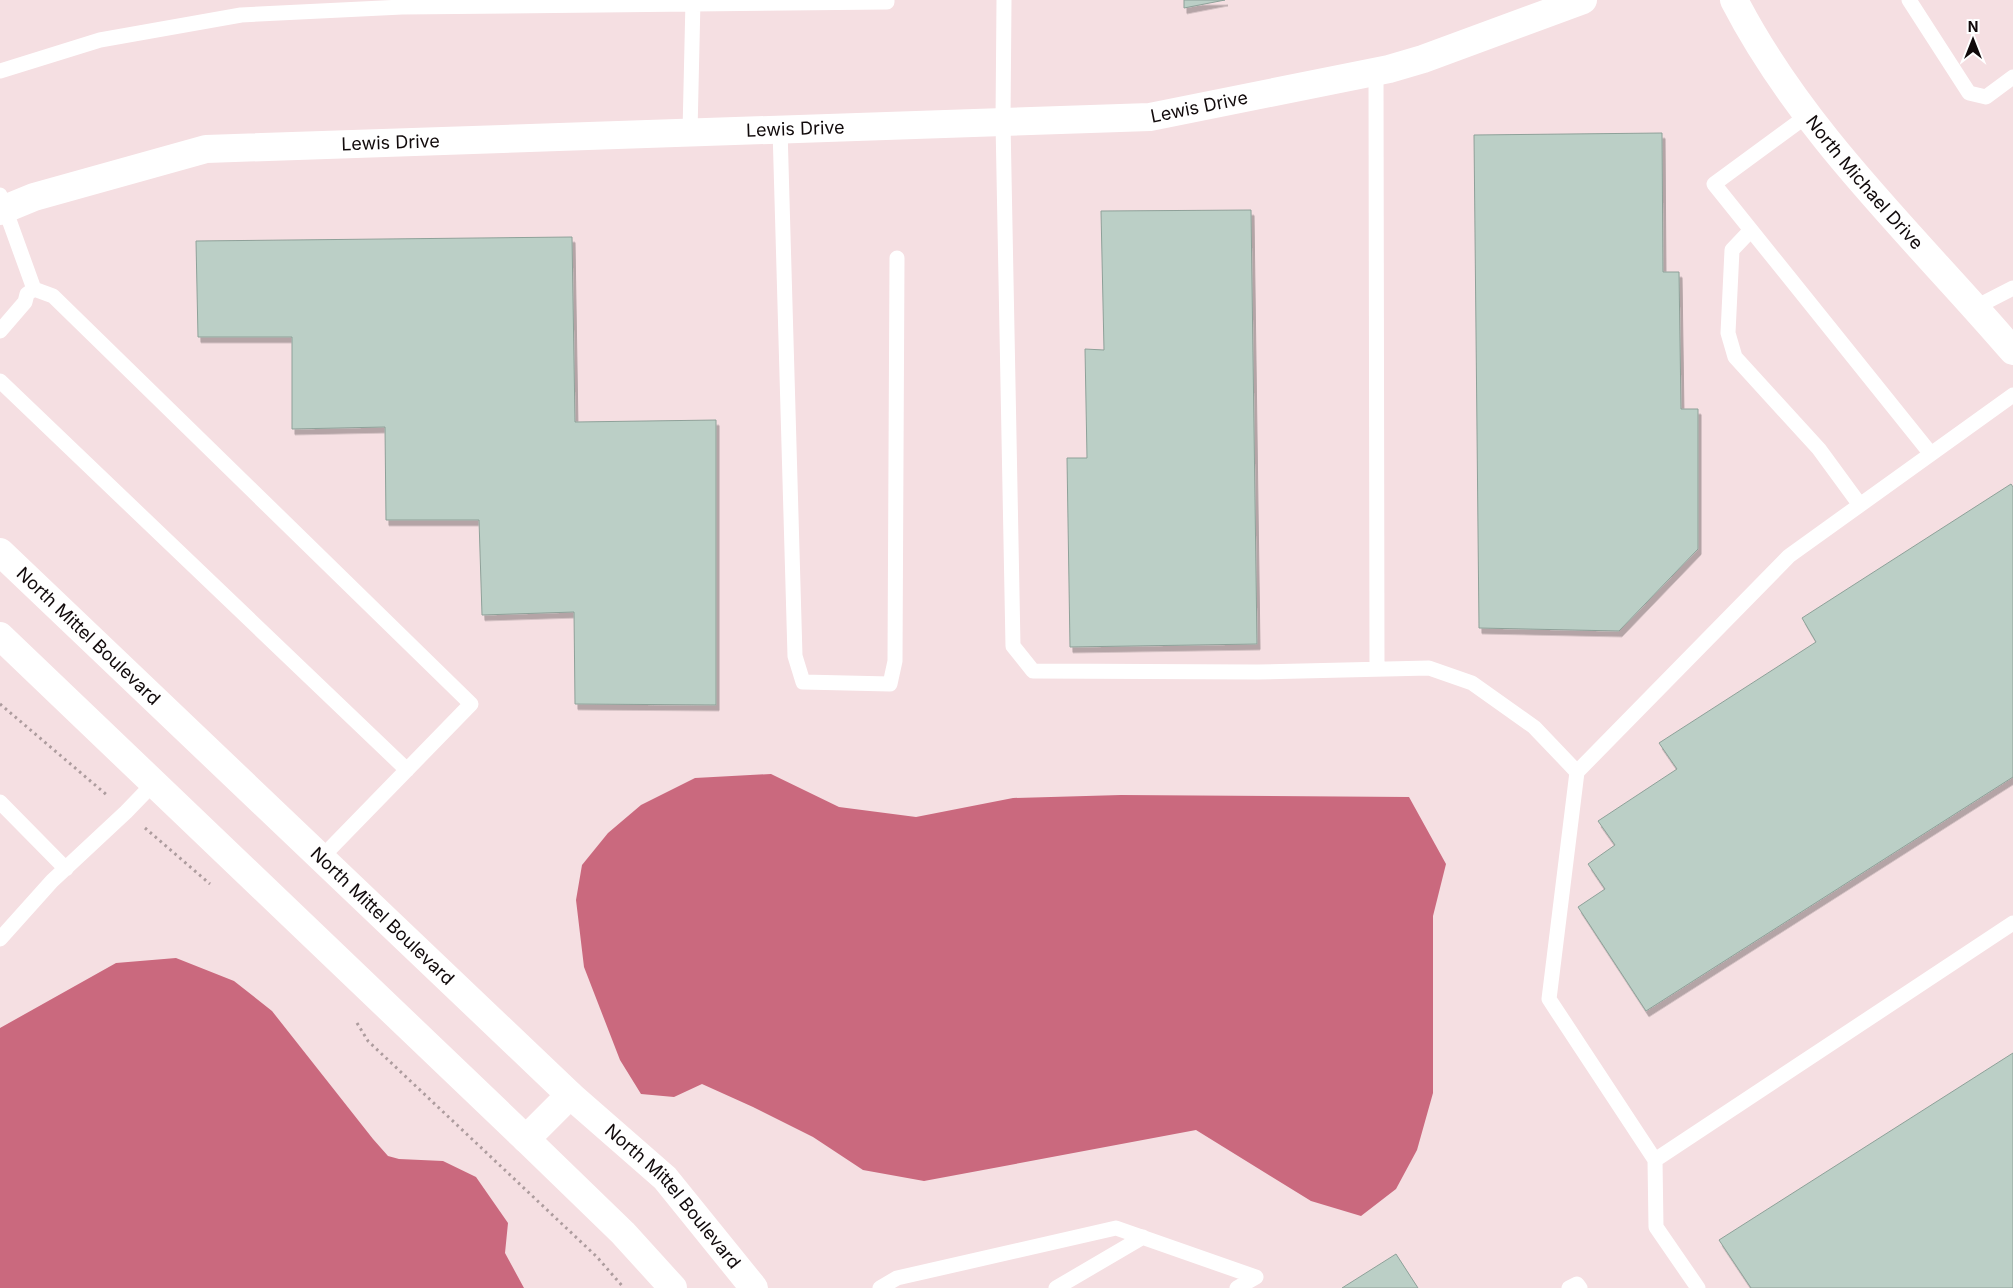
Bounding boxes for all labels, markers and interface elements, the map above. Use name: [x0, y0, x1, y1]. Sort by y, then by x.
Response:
north arrow: [1948, 15, 1998, 65]
text: N: [1968, 18, 1978, 35]
street label: Lewis Drive: [1149, 87, 1249, 127]
street label: North Michael Drive: [1802, 111, 1928, 254]
street label: Lewis Drive: [746, 116, 845, 141]
street label: Lewis Drive: [341, 130, 440, 154]
street label: North Mittel Boulevard: [13, 563, 165, 709]
street label: North Mittel Boulevard: [307, 843, 459, 989]
street label: North Mittel Boulevard: [601, 1119, 745, 1273]

